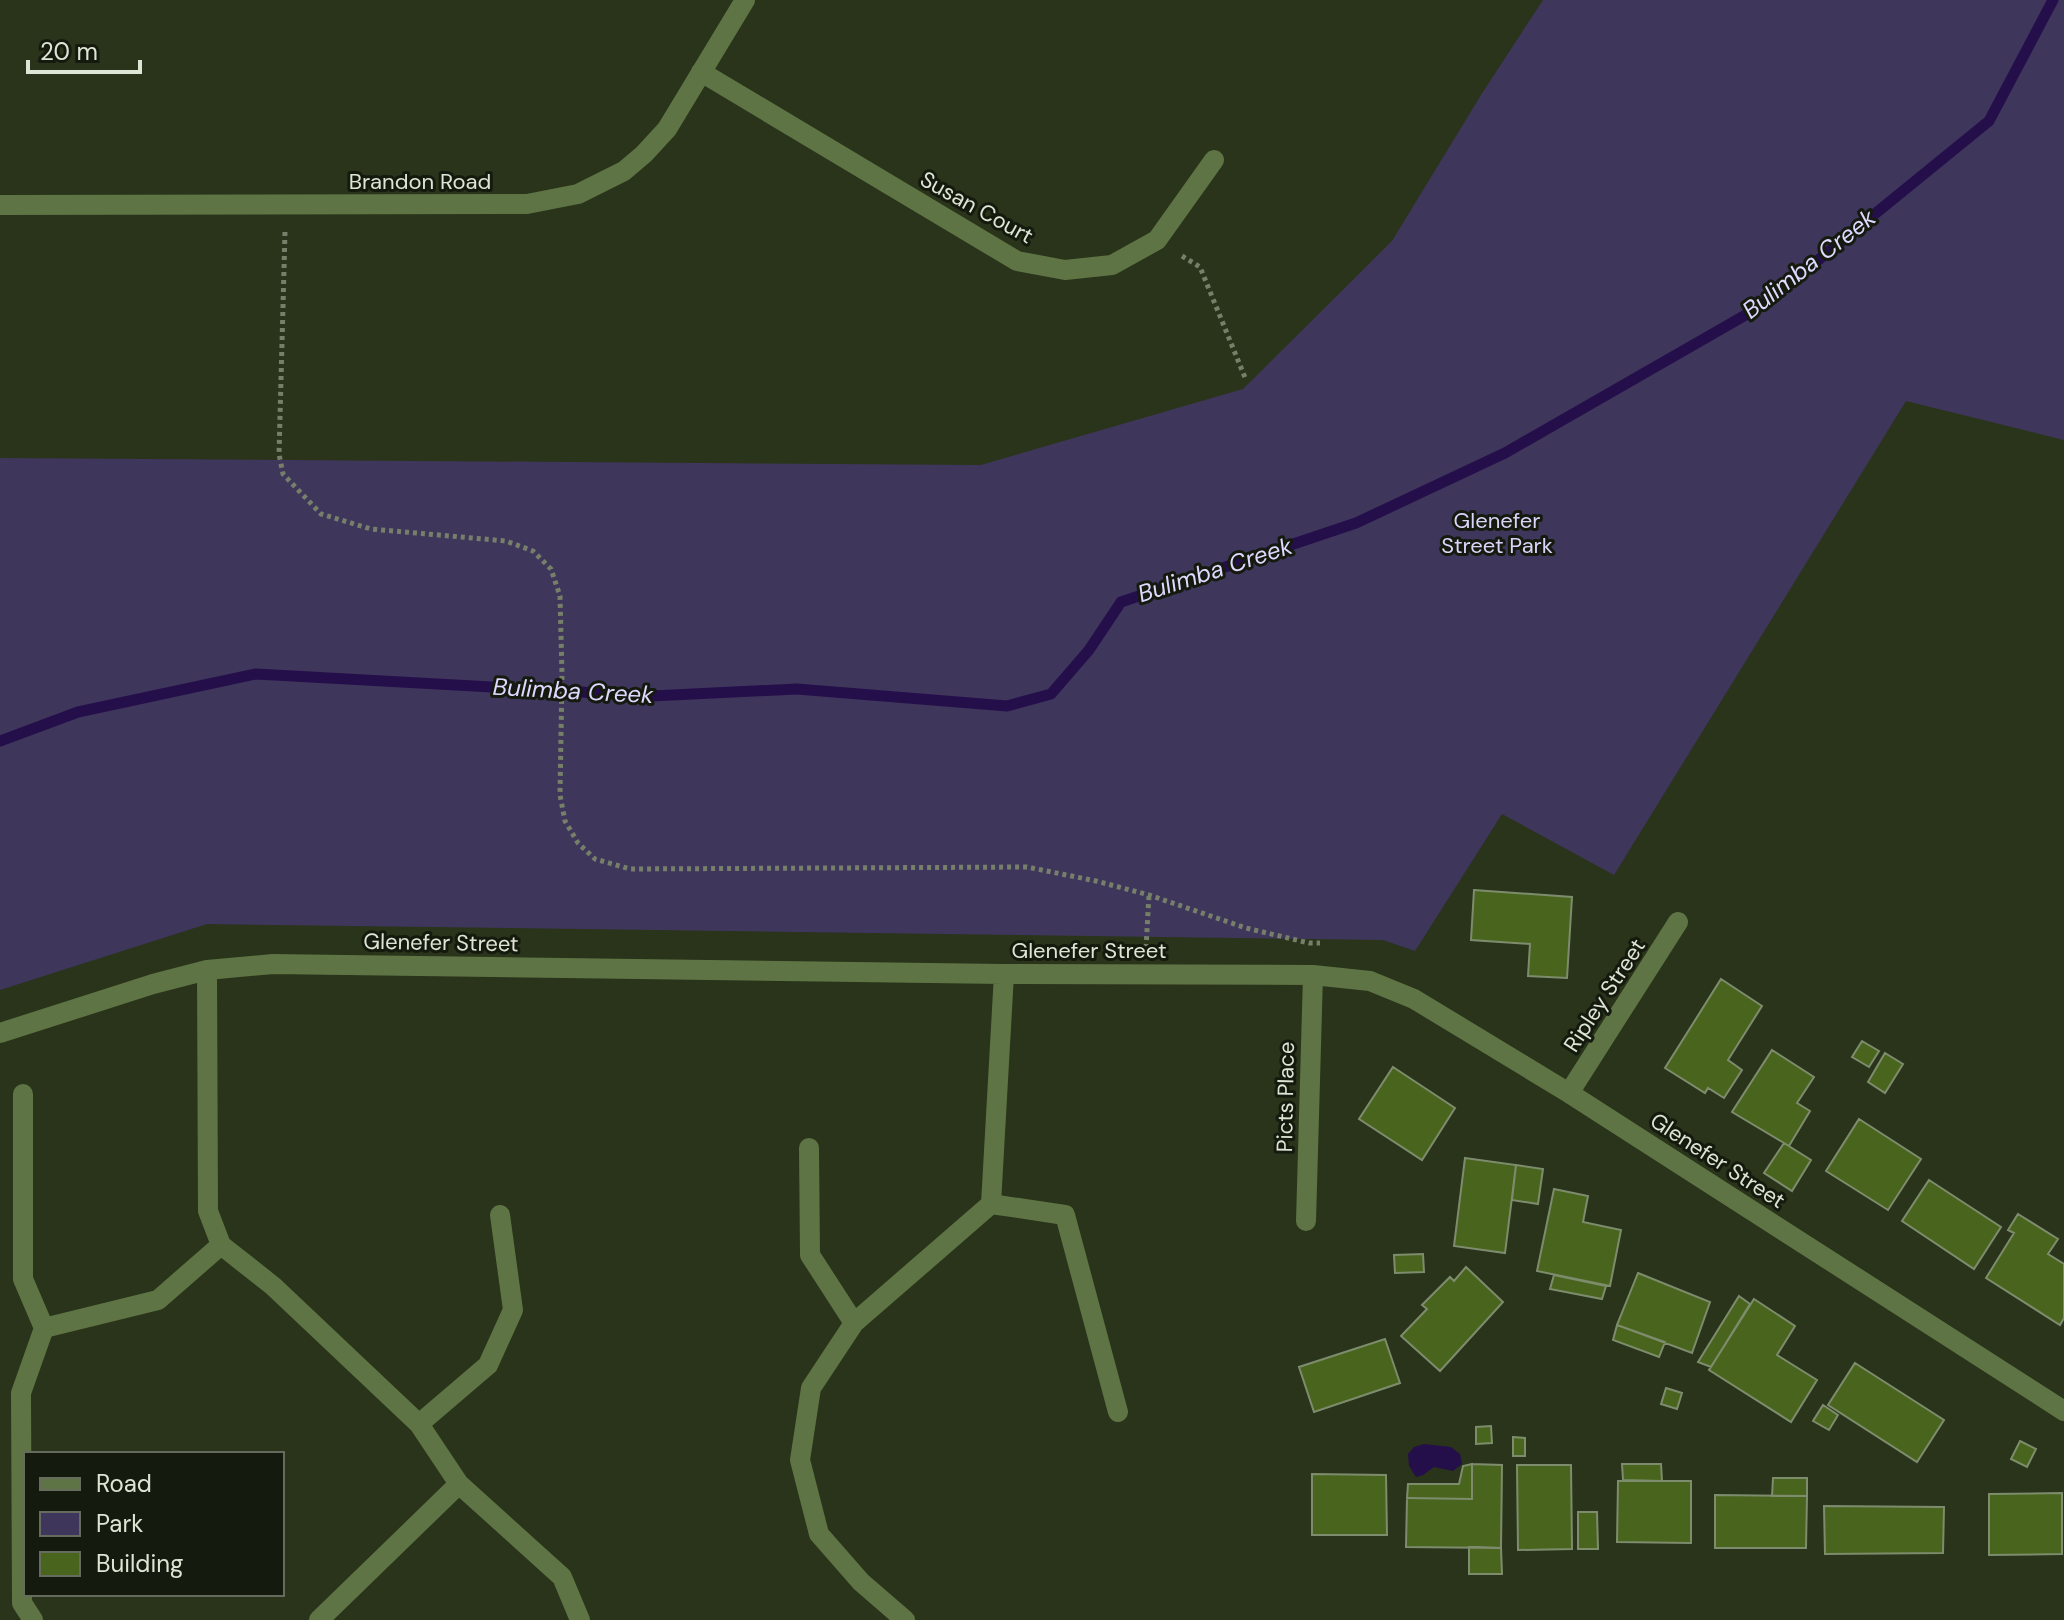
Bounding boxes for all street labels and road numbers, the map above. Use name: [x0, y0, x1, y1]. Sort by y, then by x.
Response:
street label: Susan Court: [915, 164, 1038, 250]
street label: Brandon Road: [349, 167, 491, 196]
street label: Glenefer Street: [363, 927, 519, 958]
street label: Ripley Street: [1557, 933, 1652, 1057]
street label: Glenefer Street: [1011, 936, 1167, 965]
street label: Picts Place: [1270, 1041, 1301, 1153]
street label: Glenefer Street: [1645, 1106, 1791, 1215]

